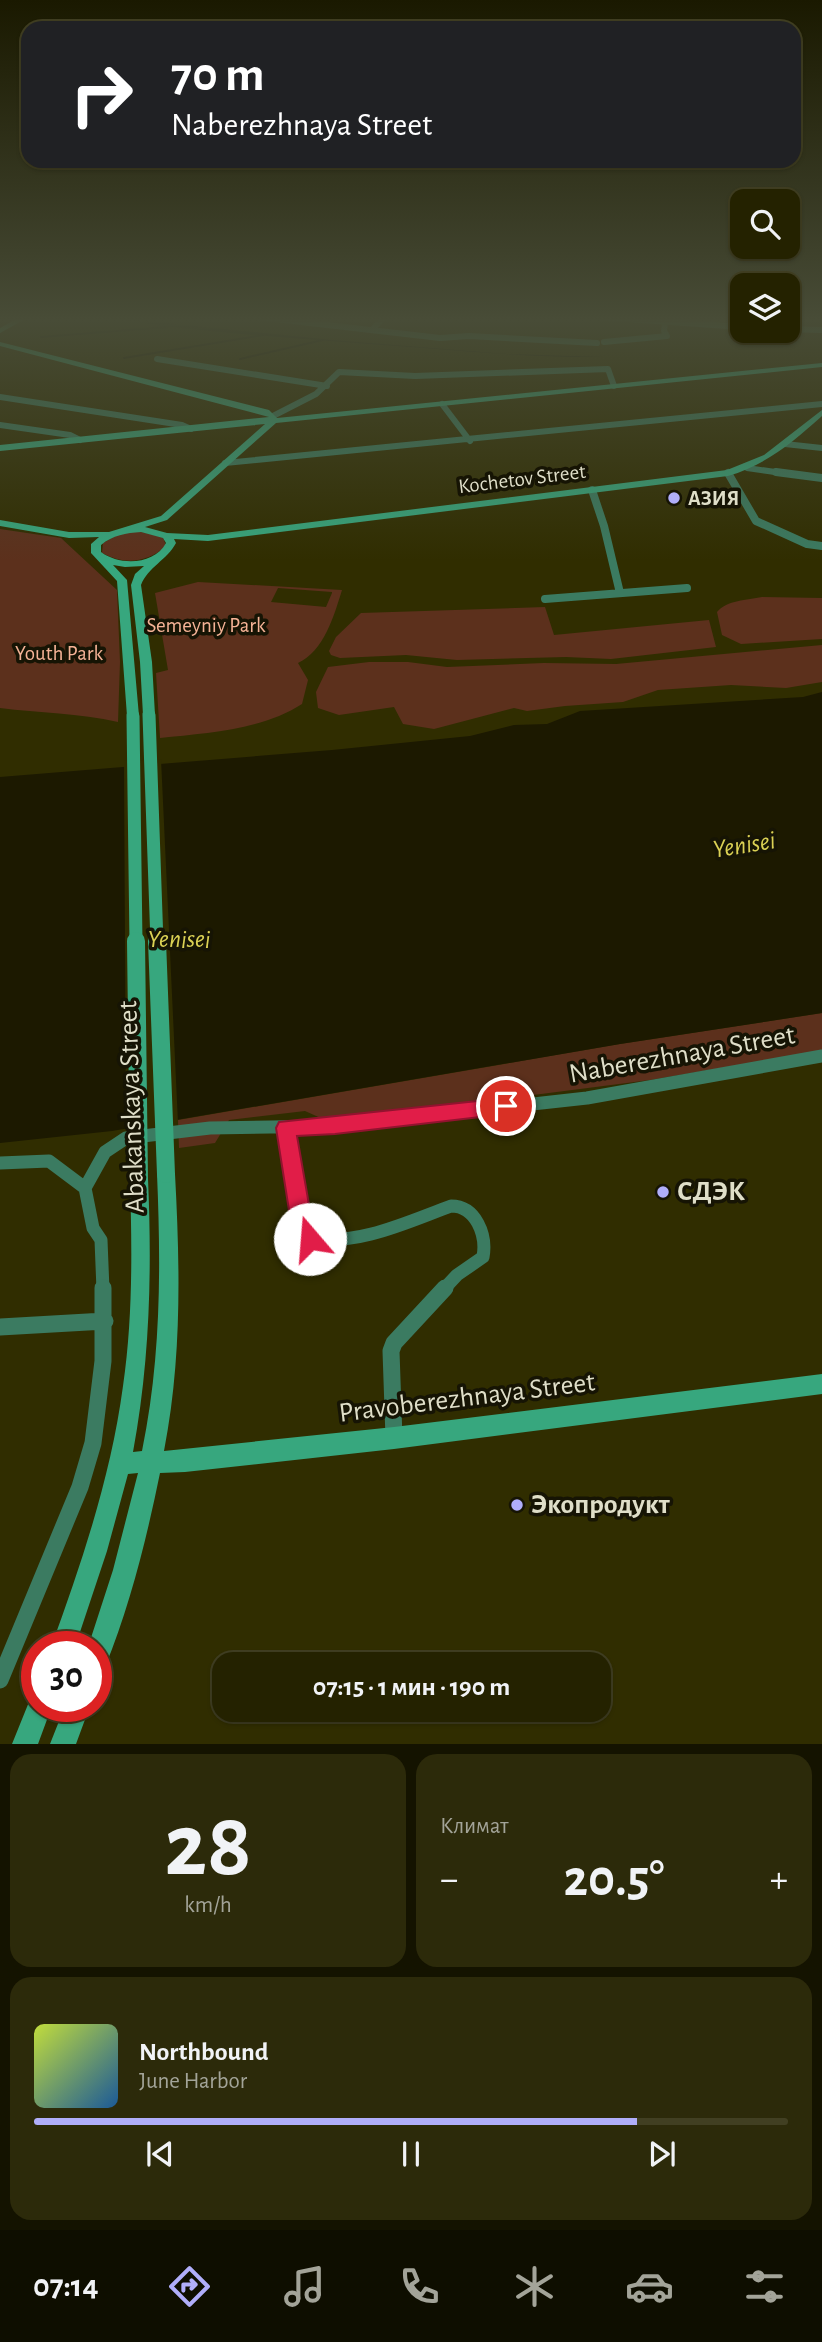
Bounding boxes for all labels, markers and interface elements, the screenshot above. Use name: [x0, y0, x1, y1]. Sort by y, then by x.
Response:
icon: right: [56, 49, 147, 140]
text: 70 m: [171, 51, 265, 100]
text: Naberezhnaya Street: [171, 109, 432, 141]
map controls: [730, 189, 800, 343]
button: search: [730, 189, 800, 259]
button: layers: [730, 273, 800, 343]
street label: Kochetov Street: [457, 461, 587, 497]
place label: АЗИЯ: [688, 488, 739, 509]
marker: АЗИЯ: [666, 490, 682, 506]
park label: Semeyniy Park: [146, 615, 266, 636]
park label: Youth Park: [15, 643, 103, 664]
water label: Yenisei: [711, 827, 777, 863]
water label: Yenisei: [148, 926, 211, 952]
street label: Abakanskaya Street: [114, 1000, 150, 1214]
street label: Naberezhnaya Street: [567, 1021, 797, 1089]
pin: [476, 1076, 536, 1136]
icon: arrive: [487, 1087, 525, 1125]
place label: СДЭК: [677, 1178, 745, 1206]
marker: СДЭК: [655, 1184, 671, 1200]
position arrow: [273, 1202, 347, 1276]
street label: Pravoberezhnaya Street: [337, 1368, 597, 1428]
place label: Экопродукт: [531, 1491, 671, 1519]
marker: Экопродукт: [509, 1497, 525, 1513]
speed limit sign: 30: [21, 1631, 112, 1722]
text: 07:15 · 1 мин · 190 m: [313, 1674, 510, 1700]
text: 28: [164, 1801, 252, 1892]
text: Климат: [440, 1815, 509, 1838]
text: 20.5°: [563, 1853, 665, 1905]
text: −: [440, 1861, 458, 1899]
text: +: [770, 1861, 788, 1899]
text: km/h: [184, 1894, 232, 1917]
text: Northbound: [139, 2039, 268, 2065]
text: June Harbor: [139, 2070, 247, 2093]
icon: previous: [141, 2135, 179, 2173]
icon: pause: [392, 2135, 430, 2173]
icon: next: [643, 2135, 681, 2173]
icon: directions: [165, 2262, 214, 2311]
icon: music: [280, 2262, 329, 2311]
icon: phone: [395, 2262, 444, 2311]
icon: climate: [510, 2262, 559, 2311]
icon: car: [625, 2262, 674, 2311]
icon: filters: [740, 2262, 789, 2311]
text: 07:14: [33, 2270, 98, 2302]

